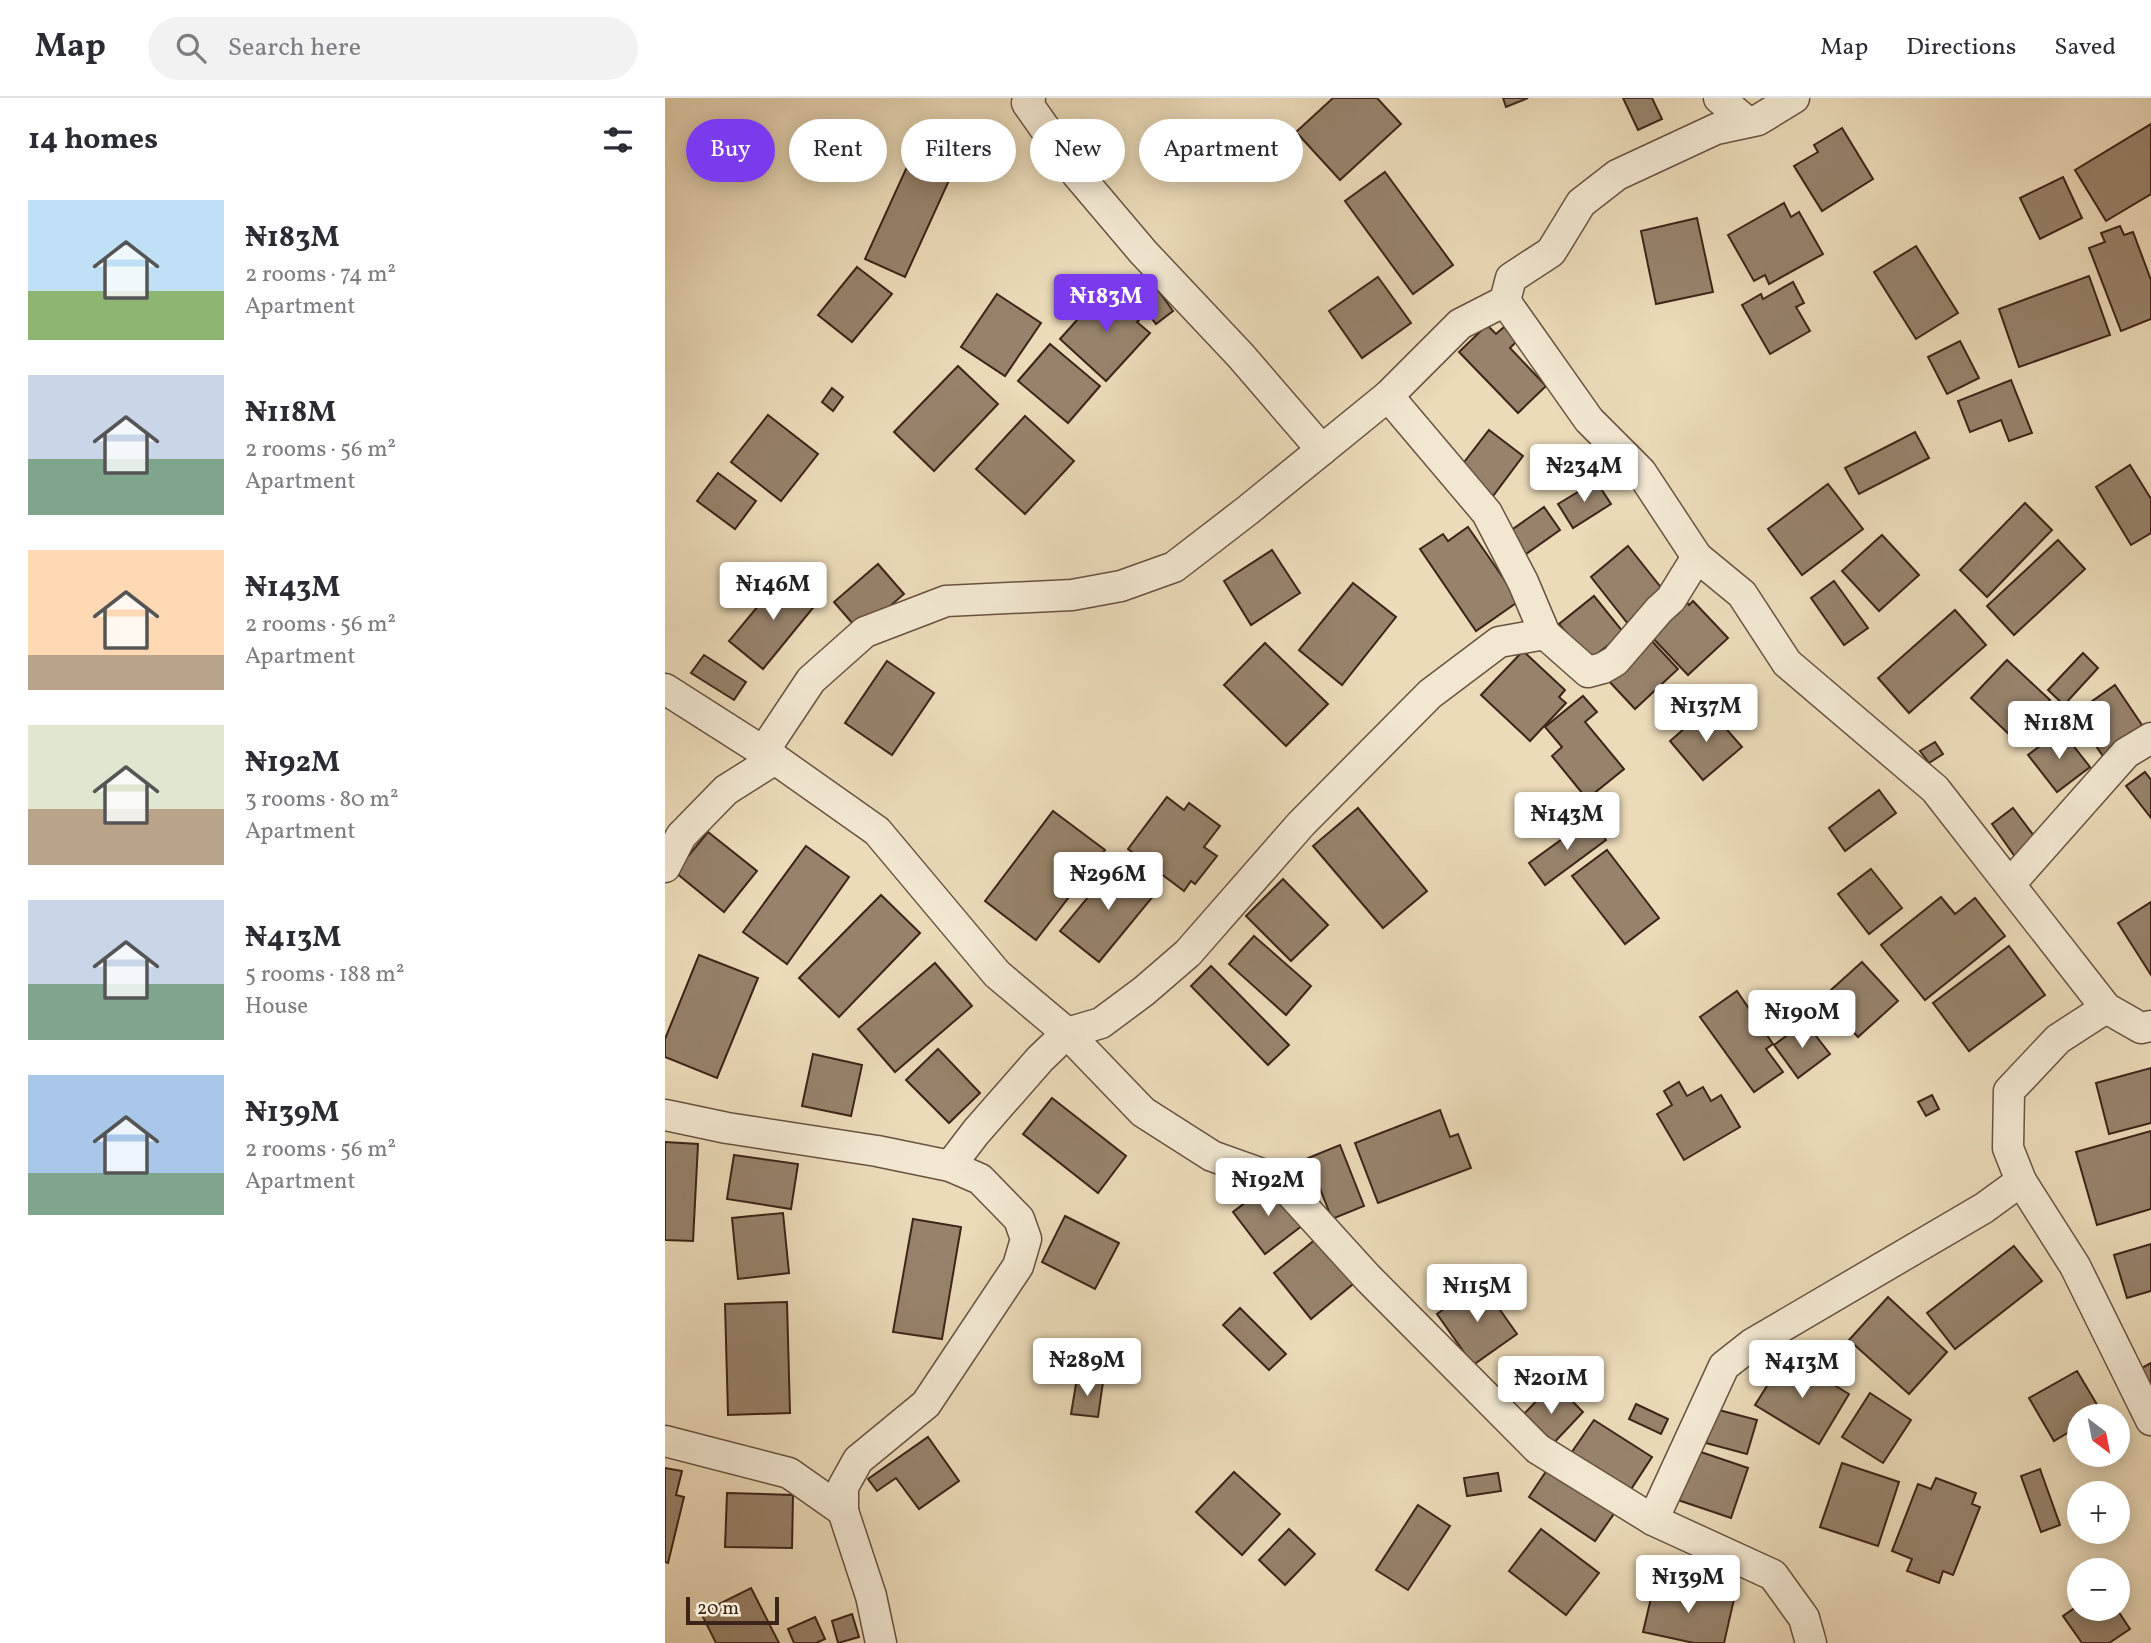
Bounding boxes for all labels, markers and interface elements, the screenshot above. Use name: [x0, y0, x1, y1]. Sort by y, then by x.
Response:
search box: [148, 17, 638, 80]
text: Map: [35, 25, 106, 71]
icon: search: [172, 29, 210, 67]
text: Search here: [228, 30, 361, 66]
text: Map: [1820, 31, 1868, 65]
text: Directions: [1906, 31, 2016, 65]
text: Saved: [2054, 31, 2116, 65]
text: 14 homes: [28, 119, 158, 161]
chip: Buy: [686, 119, 775, 182]
chip: Rent: [789, 119, 887, 182]
chip: Filters: [901, 119, 1016, 182]
chip: New: [1030, 119, 1125, 182]
chip: Apartment: [1139, 119, 1303, 182]
icon: filters: [599, 121, 637, 159]
text: ₦183M: [245, 217, 339, 259]
icon: home: [84, 228, 168, 312]
text: 2 rooms · 74 m²: [245, 259, 396, 291]
pin: ₦183M: [1057, 274, 1155, 334]
text: ₦183M: [1070, 281, 1142, 313]
text: Apartment: [245, 291, 356, 323]
text: ₦118M: [245, 392, 336, 434]
icon: home: [84, 403, 168, 487]
text: 2 rooms · 56 m²: [245, 434, 396, 466]
pin: ₦234M: [1535, 444, 1633, 504]
text: ₦234M: [1546, 451, 1622, 483]
text: Apartment: [245, 466, 356, 498]
pin: ₦146M: [724, 562, 822, 622]
text: ₦143M: [245, 567, 340, 609]
text: ₦146M: [736, 569, 810, 601]
icon: home: [84, 578, 168, 662]
text: 2 rooms · 56 m²: [245, 609, 396, 641]
text: Apartment: [245, 641, 356, 673]
pin: ₦137M: [1657, 684, 1755, 744]
text: ₦137M: [1671, 691, 1741, 723]
pin: ₦118M: [2010, 702, 2108, 761]
text: ₦118M: [2024, 708, 2094, 740]
text: ₦192M: [245, 742, 340, 784]
icon: home: [84, 753, 168, 837]
text: 3 rooms · 80 m²: [245, 784, 398, 816]
pin: ₦143M: [1518, 792, 1616, 852]
text: ₦143M: [1530, 799, 1604, 831]
text: Apartment: [245, 816, 356, 848]
pin: ₦296M: [1059, 852, 1157, 912]
text: ₦296M: [1070, 859, 1146, 891]
text: ₦413M: [245, 917, 341, 959]
icon: home: [84, 928, 168, 1012]
text: 5 rooms · 188 m²: [245, 959, 404, 991]
pin: ₦190M: [1753, 990, 1851, 1050]
text: House: [245, 991, 308, 1023]
text: ₦190M: [1764, 997, 1840, 1029]
text: ₦139M: [245, 1092, 339, 1134]
icon: home: [84, 1103, 168, 1187]
text: 2 rooms · 56 m²: [245, 1134, 396, 1166]
pin: ₦192M: [1219, 1158, 1317, 1218]
text: ₦192M: [1232, 1165, 1304, 1197]
text: Apartment: [245, 1166, 356, 1198]
pin: ₦115M: [1428, 1264, 1526, 1324]
text: ₦115M: [1443, 1271, 1511, 1303]
pin: ₦289M: [1038, 1338, 1136, 1398]
pin: ₦413M: [1753, 1340, 1851, 1400]
text: ₦289M: [1049, 1345, 1125, 1377]
text: ₦413M: [1765, 1347, 1839, 1379]
pin: ₦201M: [1502, 1356, 1600, 1416]
text: ₦201M: [1514, 1363, 1588, 1395]
north arrow: [2067, 1404, 2130, 1466]
map controls: [2067, 1404, 2130, 1621]
button: +: [2067, 1481, 2130, 1544]
pin: ₦139M: [1639, 1556, 1737, 1615]
button: −: [2067, 1558, 2130, 1621]
text: ₦139M: [1652, 1562, 1724, 1594]
scale bar: [686, 1594, 779, 1626]
text: 20 m: [697, 1596, 739, 1622]

